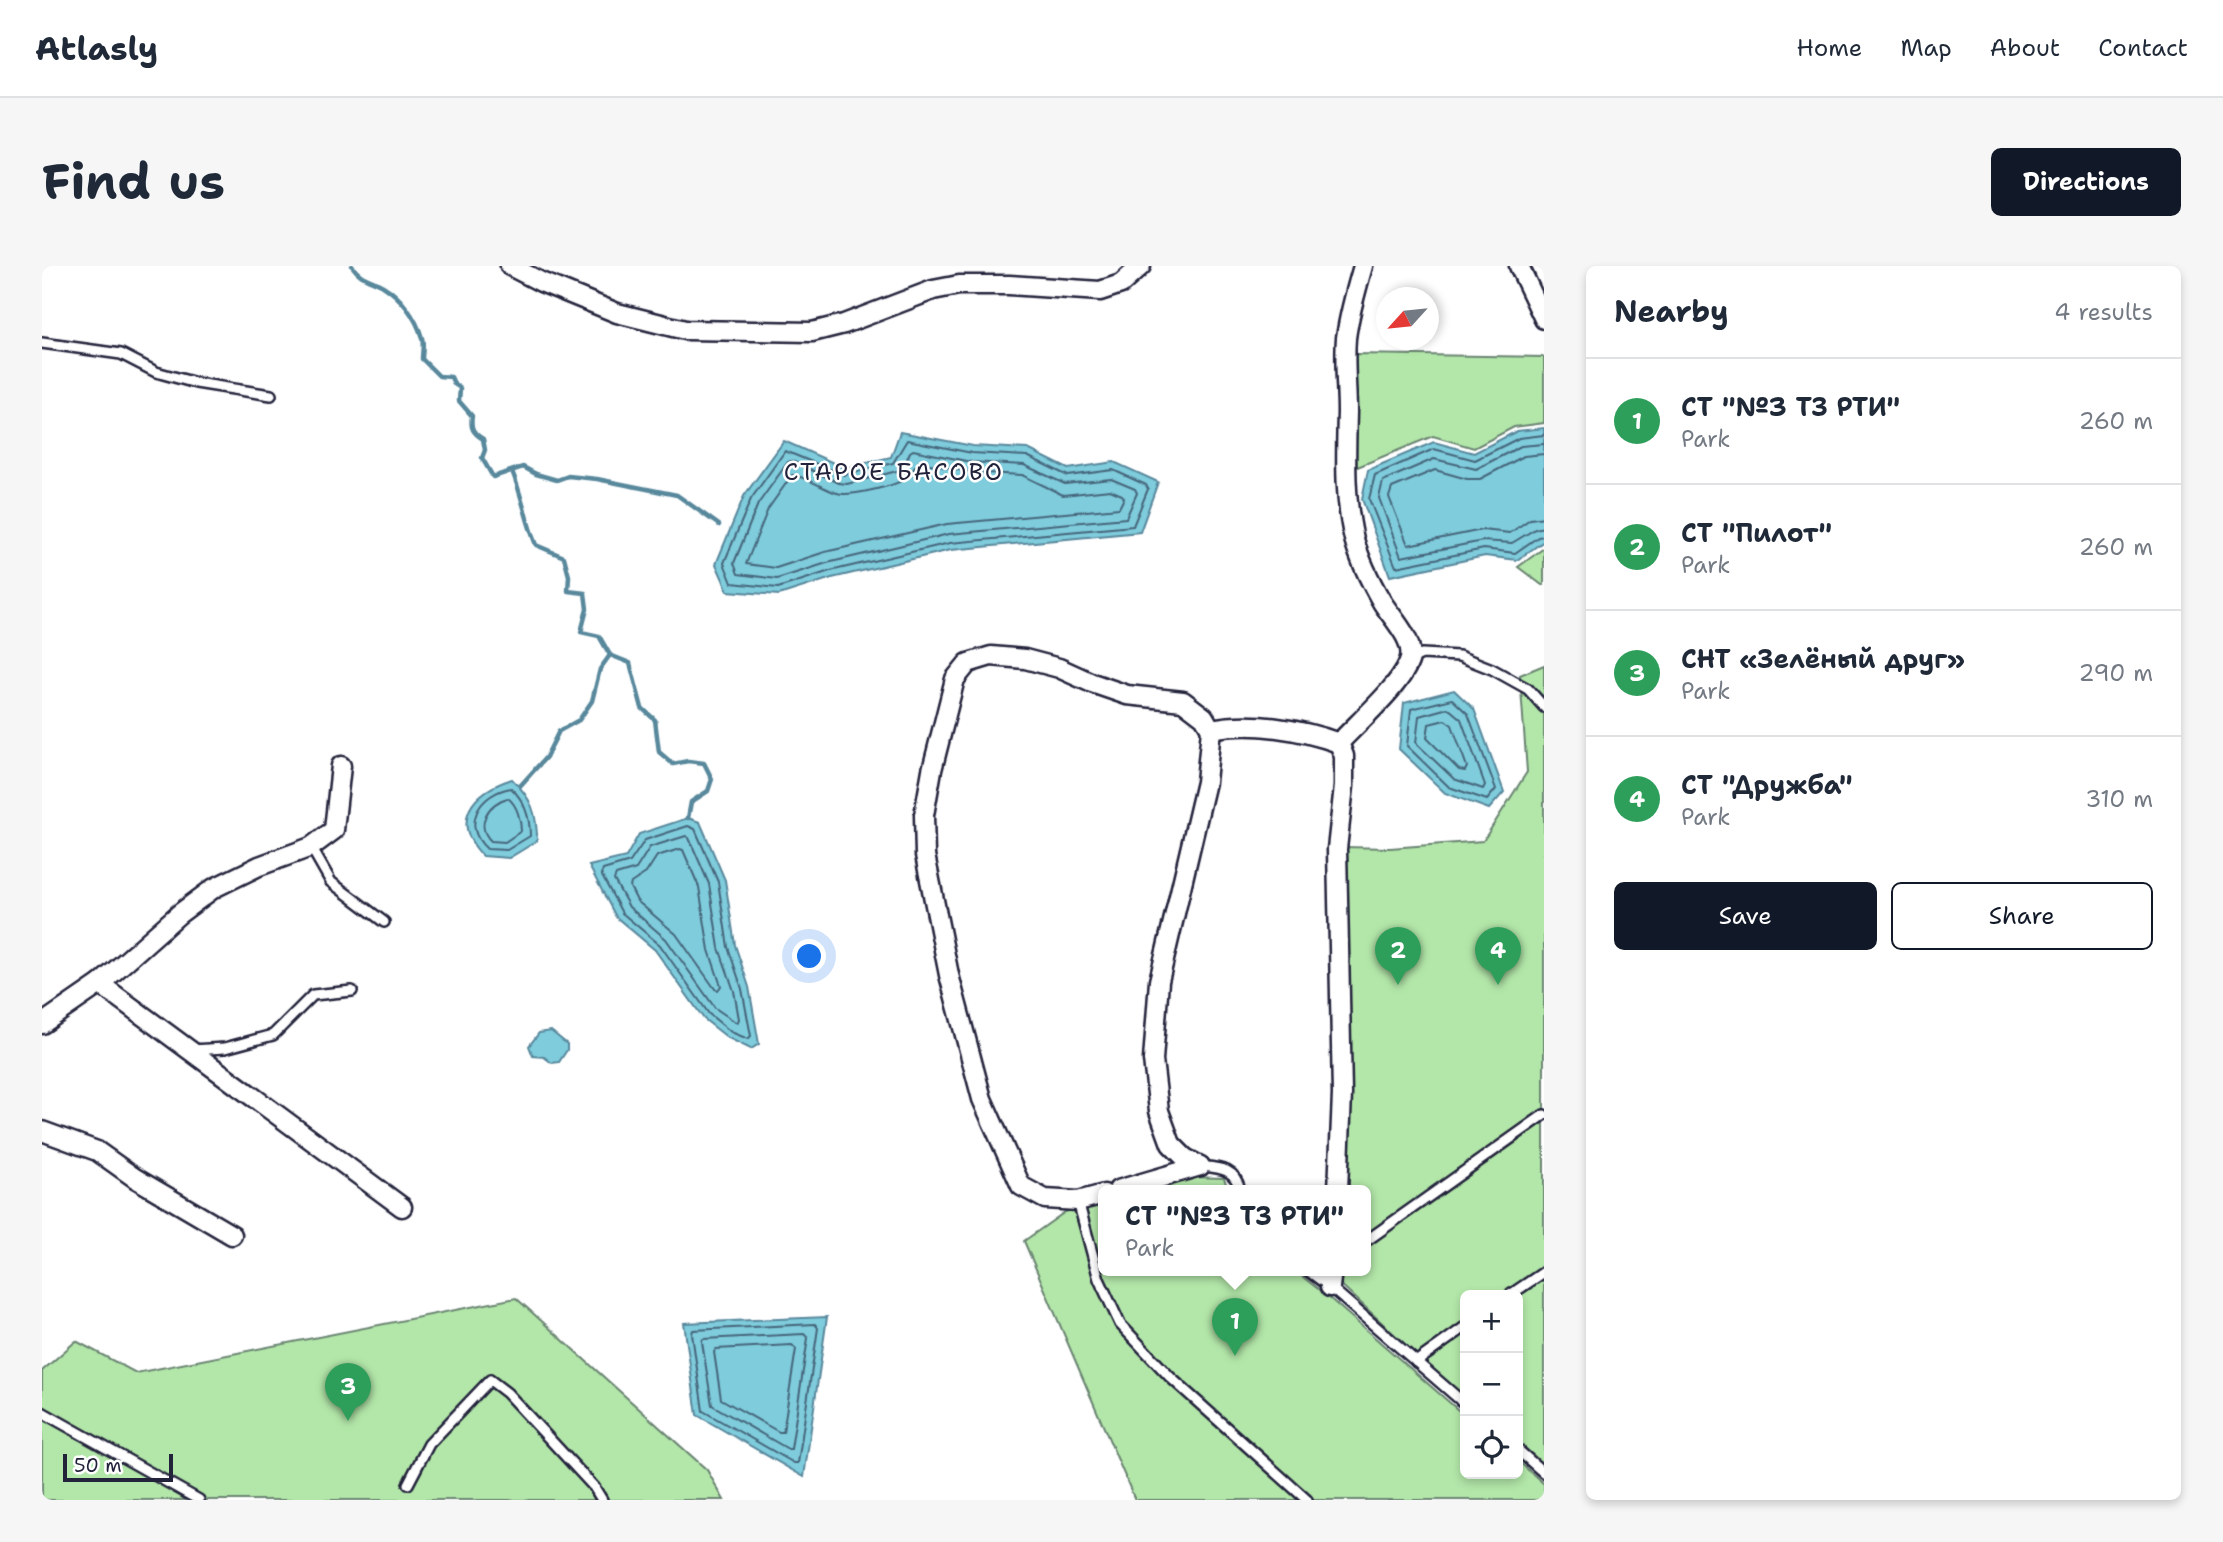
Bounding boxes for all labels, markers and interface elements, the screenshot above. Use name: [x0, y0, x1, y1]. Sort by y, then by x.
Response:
text: Atlasly: [35, 26, 158, 71]
text: Home: [1796, 32, 1862, 64]
text: Map: [1900, 32, 1952, 64]
text: About: [1990, 32, 2060, 64]
text: Contact: [2098, 32, 2188, 64]
button: Directions: [1991, 148, 2181, 216]
text: Find us: [42, 149, 225, 215]
north arrow: [1376, 287, 1439, 350]
text: Nearby: [1614, 291, 1729, 332]
text: 4 results: [2054, 297, 2153, 327]
text: СТ "№3 ТЗ РТИ": [1681, 389, 1900, 424]
text: 1: [1632, 406, 1642, 436]
text: 260 m: [2079, 406, 2153, 436]
text: Park: [1681, 424, 1730, 454]
district label: СТАРОЕ БАСОВО: [784, 456, 1004, 488]
text: СТ "Пилот": [1681, 515, 1832, 550]
text: 2: [1629, 532, 1645, 562]
text: 260 m: [2079, 532, 2153, 562]
text: Park: [1681, 550, 1730, 580]
text: СНТ «Зелёный друг»: [1681, 641, 1965, 676]
text: 3: [1629, 658, 1645, 688]
text: 290 m: [2079, 658, 2153, 688]
text: Park: [1681, 676, 1730, 706]
text: СТ "Дружба": [1681, 767, 1853, 802]
text: 4: [1629, 784, 1645, 814]
text: 310 m: [2085, 784, 2153, 814]
text: Park: [1681, 802, 1730, 832]
button: Save: [1614, 882, 1877, 950]
button: Share: [1891, 882, 2153, 950]
pin: 2: [1375, 927, 1421, 985]
pin: 4: [1475, 927, 1521, 985]
your location: [792, 939, 826, 973]
popup: [1098, 1185, 1371, 1276]
text: СТ "№3 ТЗ РТИ": [1125, 1198, 1344, 1233]
text: Park: [1125, 1233, 1174, 1263]
map controls: [1460, 1290, 1523, 1479]
button: +: [1460, 1290, 1523, 1353]
pin: 1: [1212, 1298, 1258, 1356]
button: −: [1460, 1353, 1523, 1416]
pin: 3: [325, 1363, 371, 1421]
button: locate: [1460, 1416, 1523, 1479]
scale bar: [63, 1451, 173, 1483]
text: 50 m: [74, 1453, 122, 1478]

